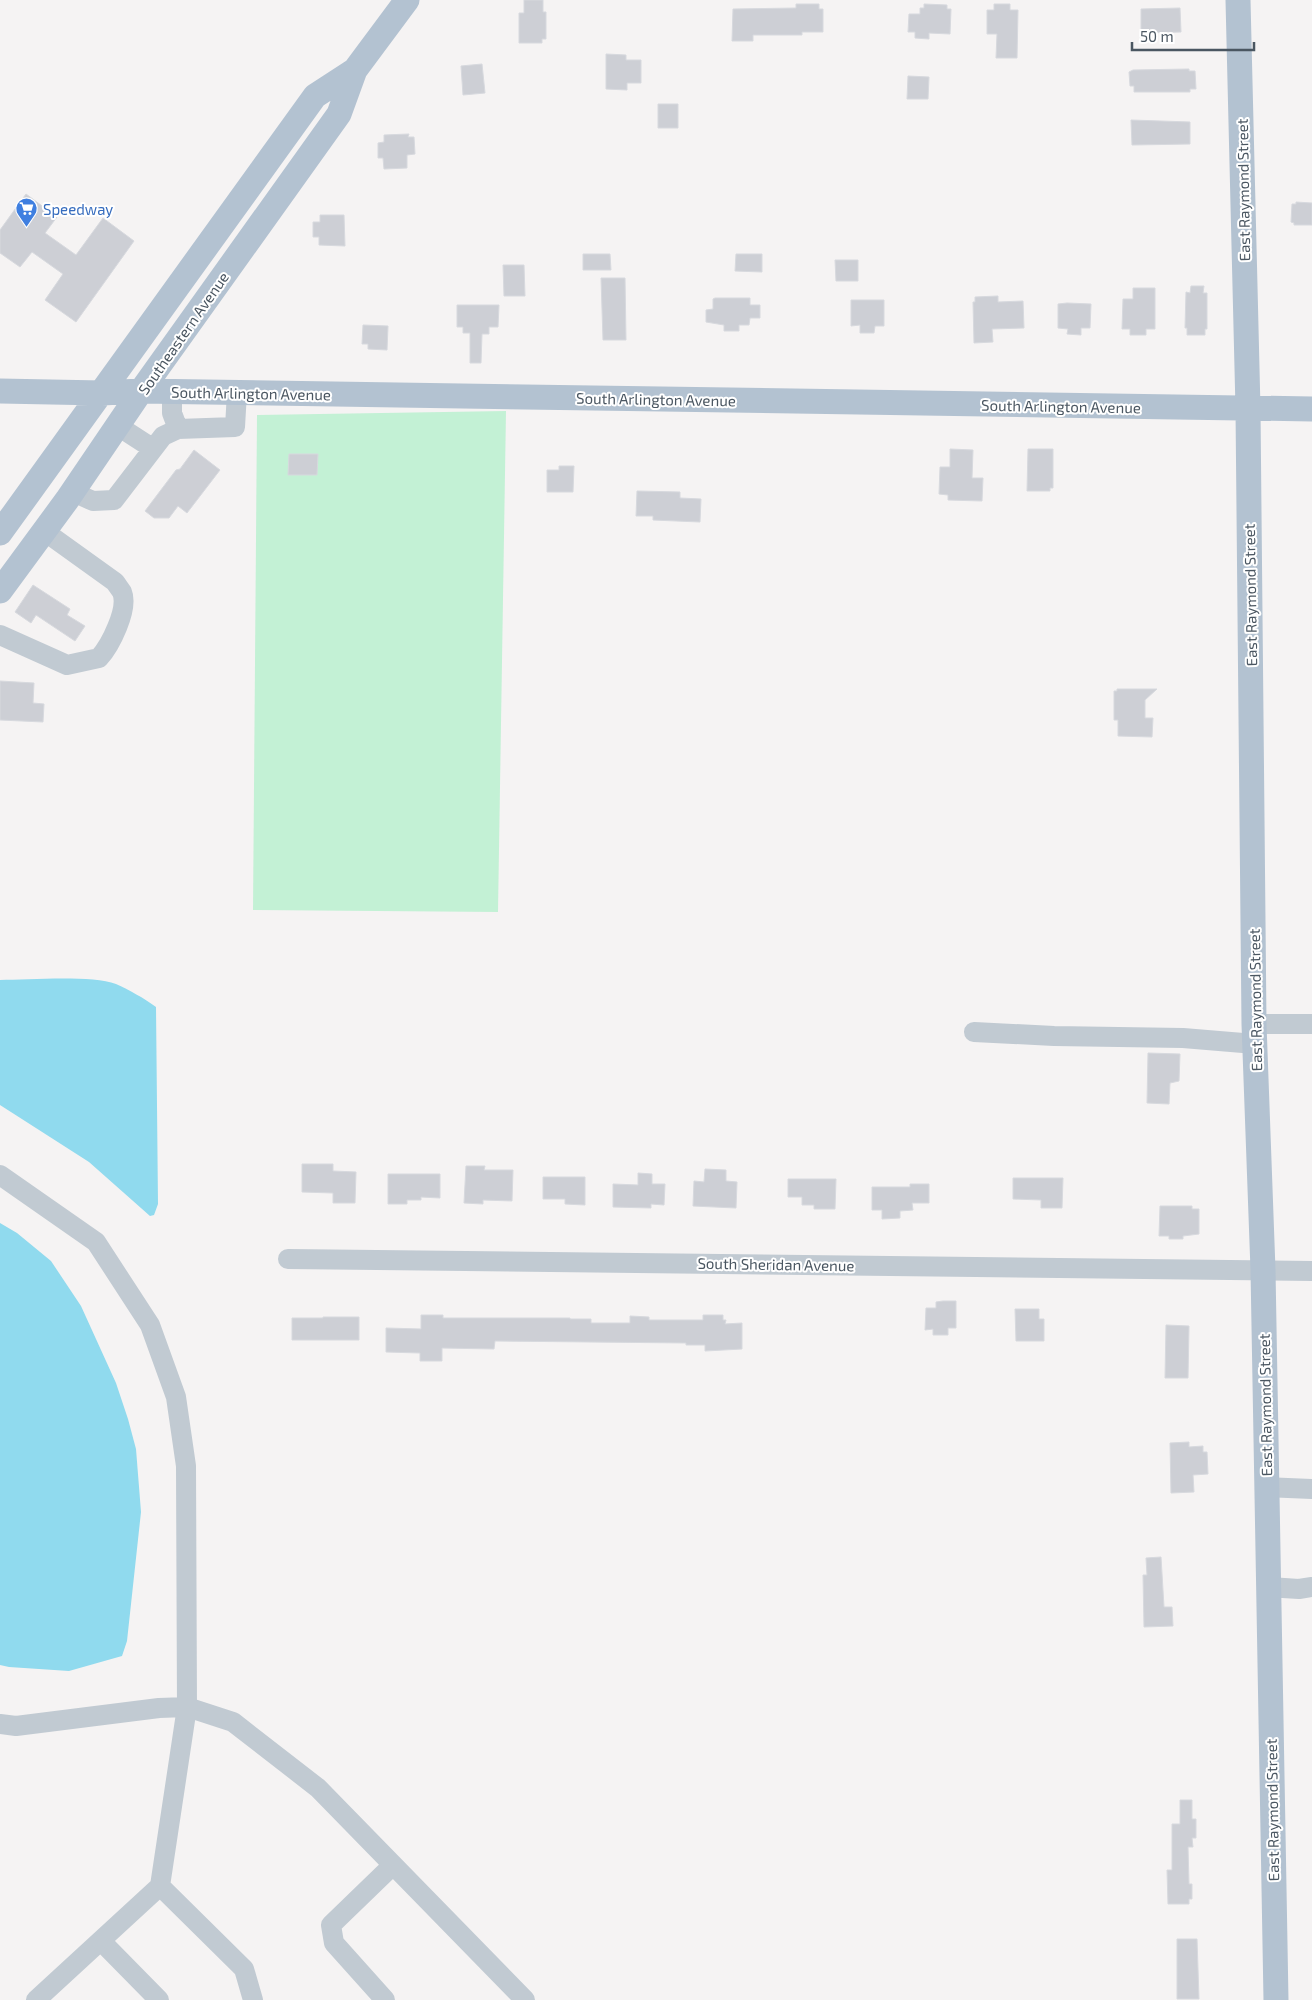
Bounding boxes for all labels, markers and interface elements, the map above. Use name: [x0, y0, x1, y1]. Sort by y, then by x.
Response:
scale bar: [1132, 20, 1254, 52]
text: 50 m: [1140, 27, 1174, 45]
street label: East Raymond Street: [1233, 118, 1253, 262]
supermarket icon: Speedway: [15, 197, 39, 228]
place label: Speedway: [43, 200, 113, 218]
street label: Southeastern Avenue: [134, 268, 232, 398]
street label: South Arlington Avenue: [171, 383, 331, 403]
street label: South Arlington Avenue: [576, 389, 736, 409]
street label: South Arlington Avenue: [981, 396, 1141, 416]
street label: East Raymond Street: [1240, 523, 1260, 667]
street label: East Raymond Street: [1245, 928, 1265, 1072]
street label: South Sheridan Avenue: [697, 1254, 855, 1274]
street label: East Raymond Street: [1255, 1333, 1275, 1477]
street label: East Raymond Street: [1262, 1738, 1282, 1882]

